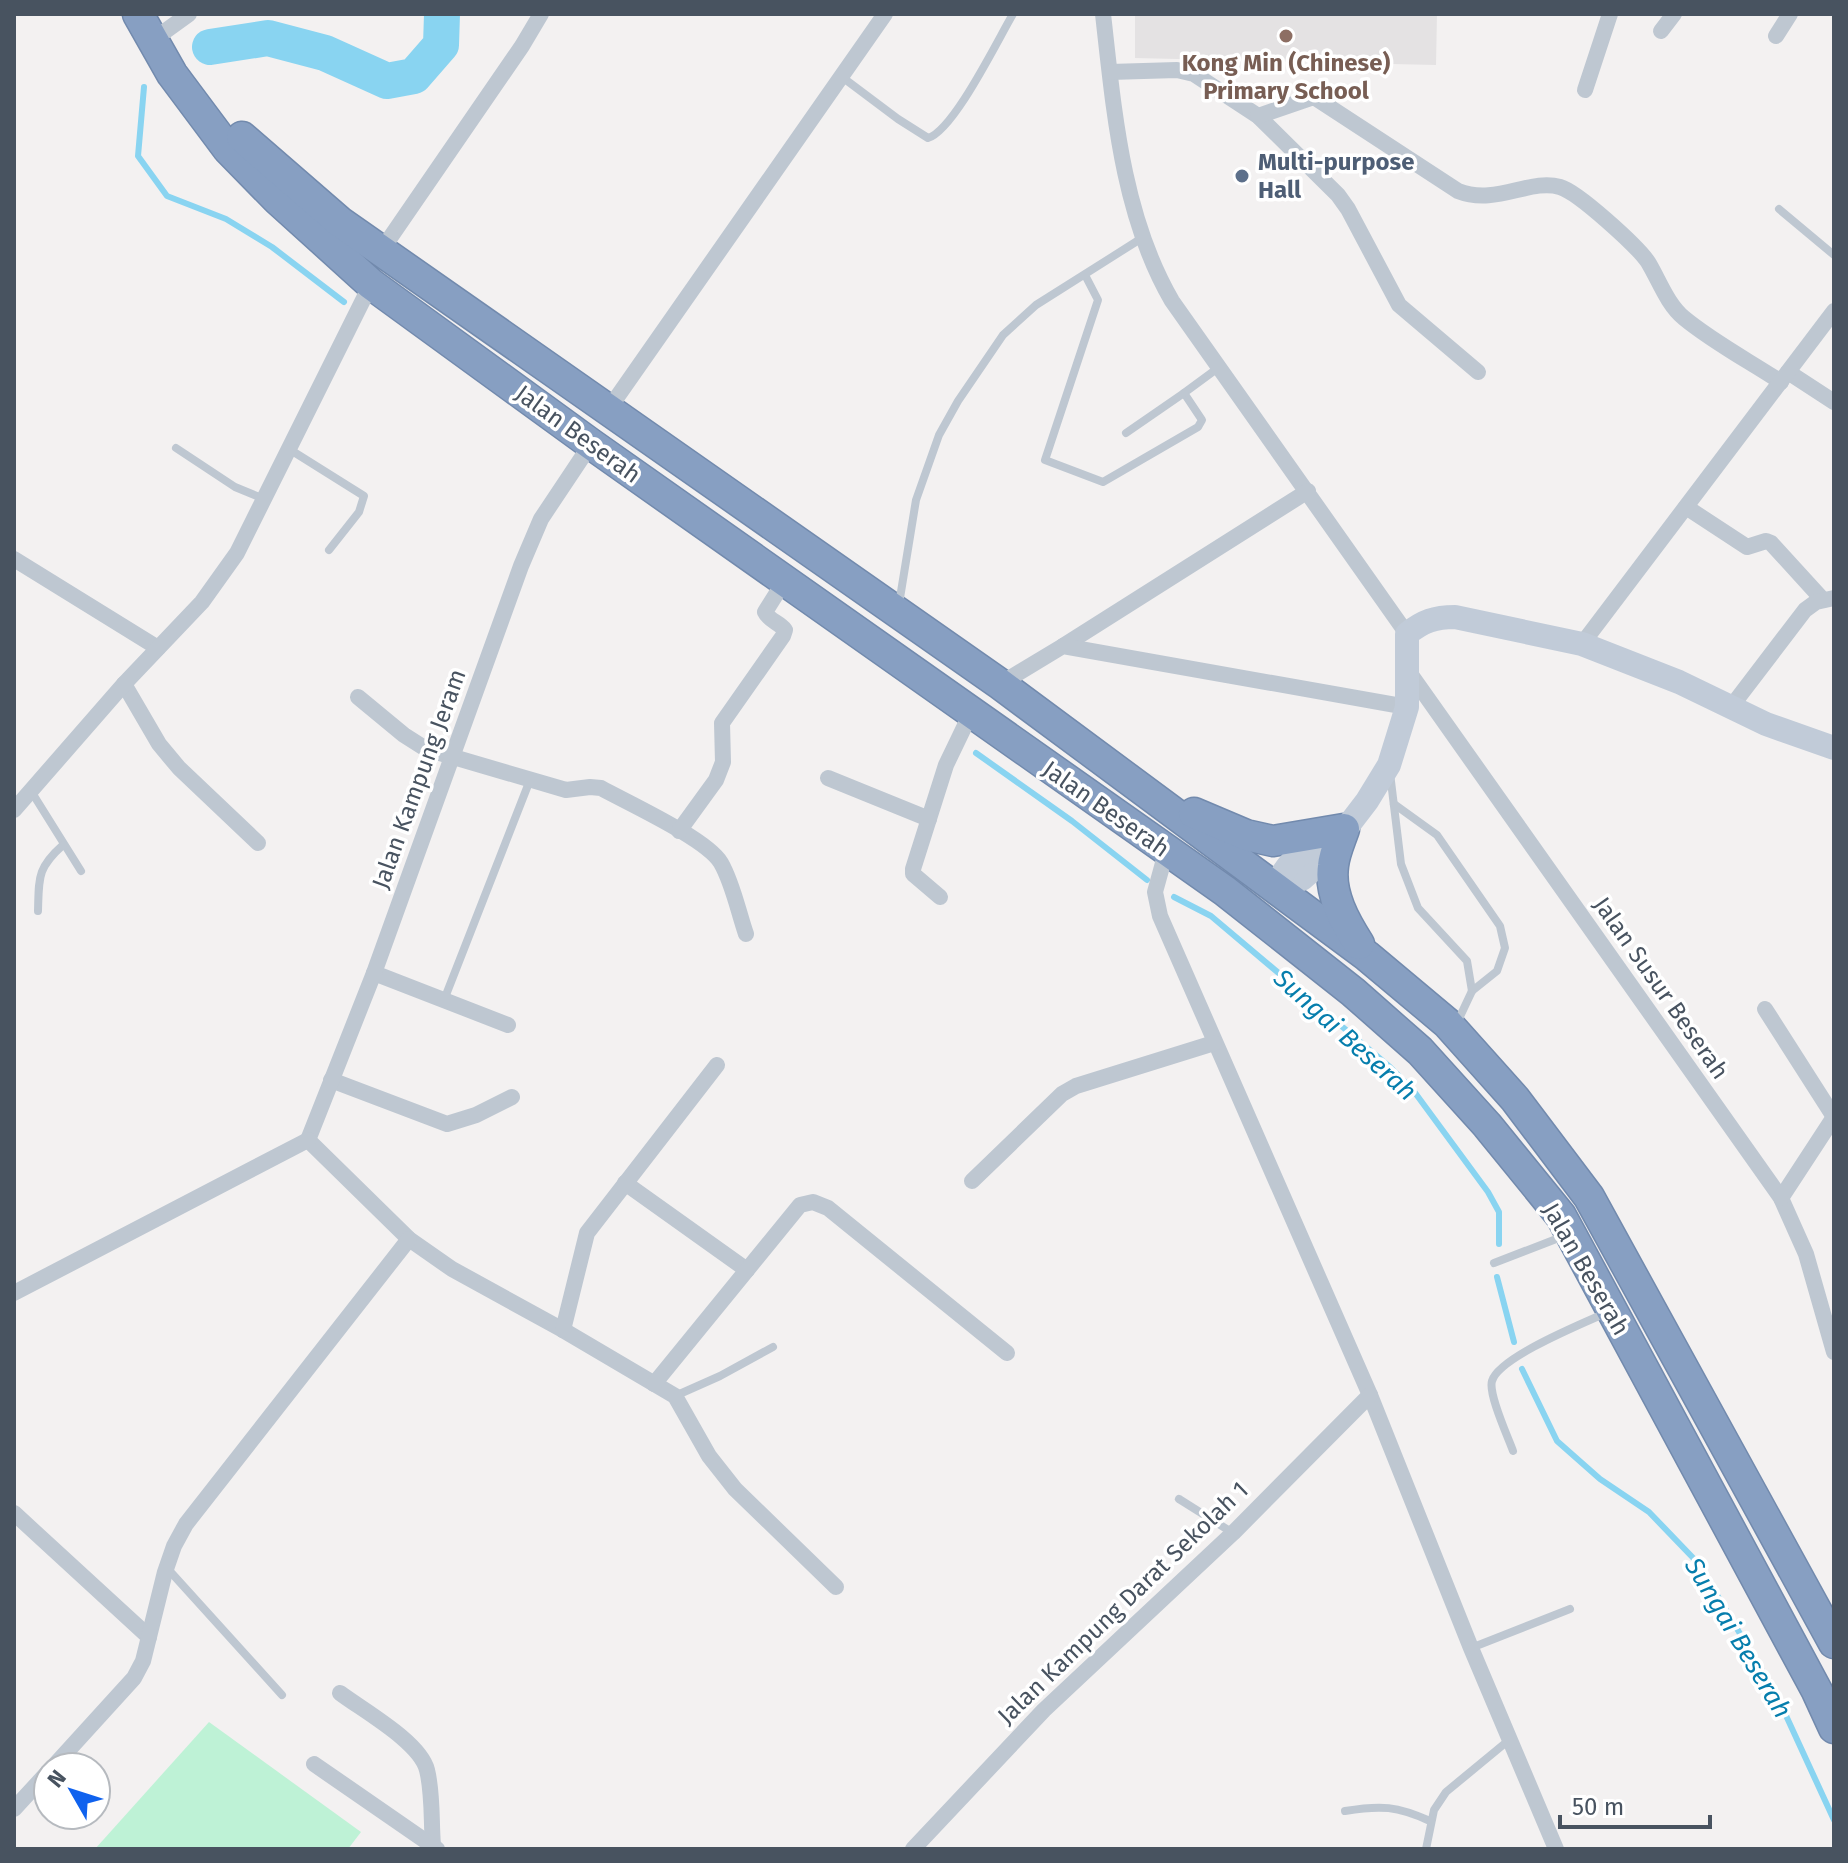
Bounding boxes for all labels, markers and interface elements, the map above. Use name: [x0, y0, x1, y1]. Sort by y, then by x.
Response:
marker: Kong Min (Chinese) Primary School: [1277, 27, 1295, 45]
place label: Kong Min (Chinese) Primary School: [1182, 49, 1390, 105]
place label: Multi-purpose Hall: [1258, 148, 1414, 204]
marker: Multi-purpose Hall: [1233, 167, 1251, 185]
street label: Jalan Beserah: [510, 379, 646, 489]
street label: Jalan Kampung Jeram: [366, 665, 472, 893]
street label: Jalan Beserah: [1037, 755, 1175, 863]
street label: Jalan Susur Beserah: [1588, 892, 1734, 1084]
water label: Sungai Beserah: [1266, 962, 1423, 1107]
street label: Jalan Beserah: [1537, 1198, 1635, 1340]
street label: Jalan Kampung Darat Sekolah 1: [992, 1476, 1254, 1730]
water label: Sungai Beserah: [1677, 1551, 1798, 1724]
north arrow: [32, 1751, 112, 1831]
text: N: [42, 1765, 72, 1793]
scale bar: [1560, 1779, 1710, 1829]
text: 50 m: [1572, 1793, 1624, 1821]

